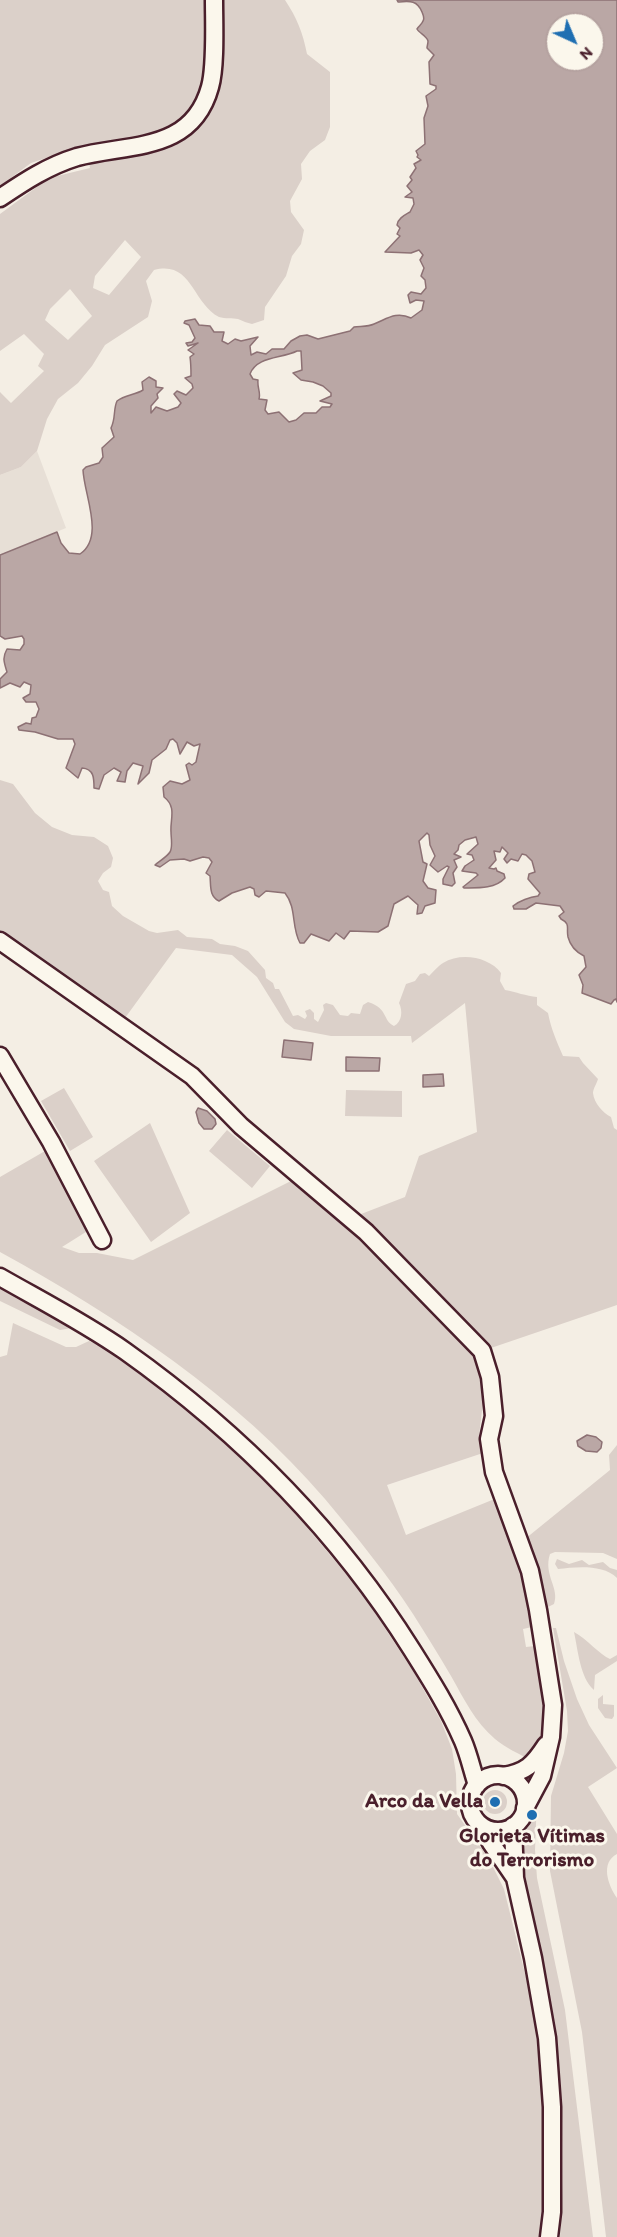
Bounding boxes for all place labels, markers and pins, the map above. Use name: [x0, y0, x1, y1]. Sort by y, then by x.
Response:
place label: Arco da Vella: [365, 1789, 483, 1815]
marker: Arco da Vella: [488, 1795, 502, 1809]
marker: Glorieta Vítimas do Terrorismo: [525, 1808, 539, 1822]
place label: Glorieta Vítimas do Terrorismo: [459, 1824, 605, 1874]

